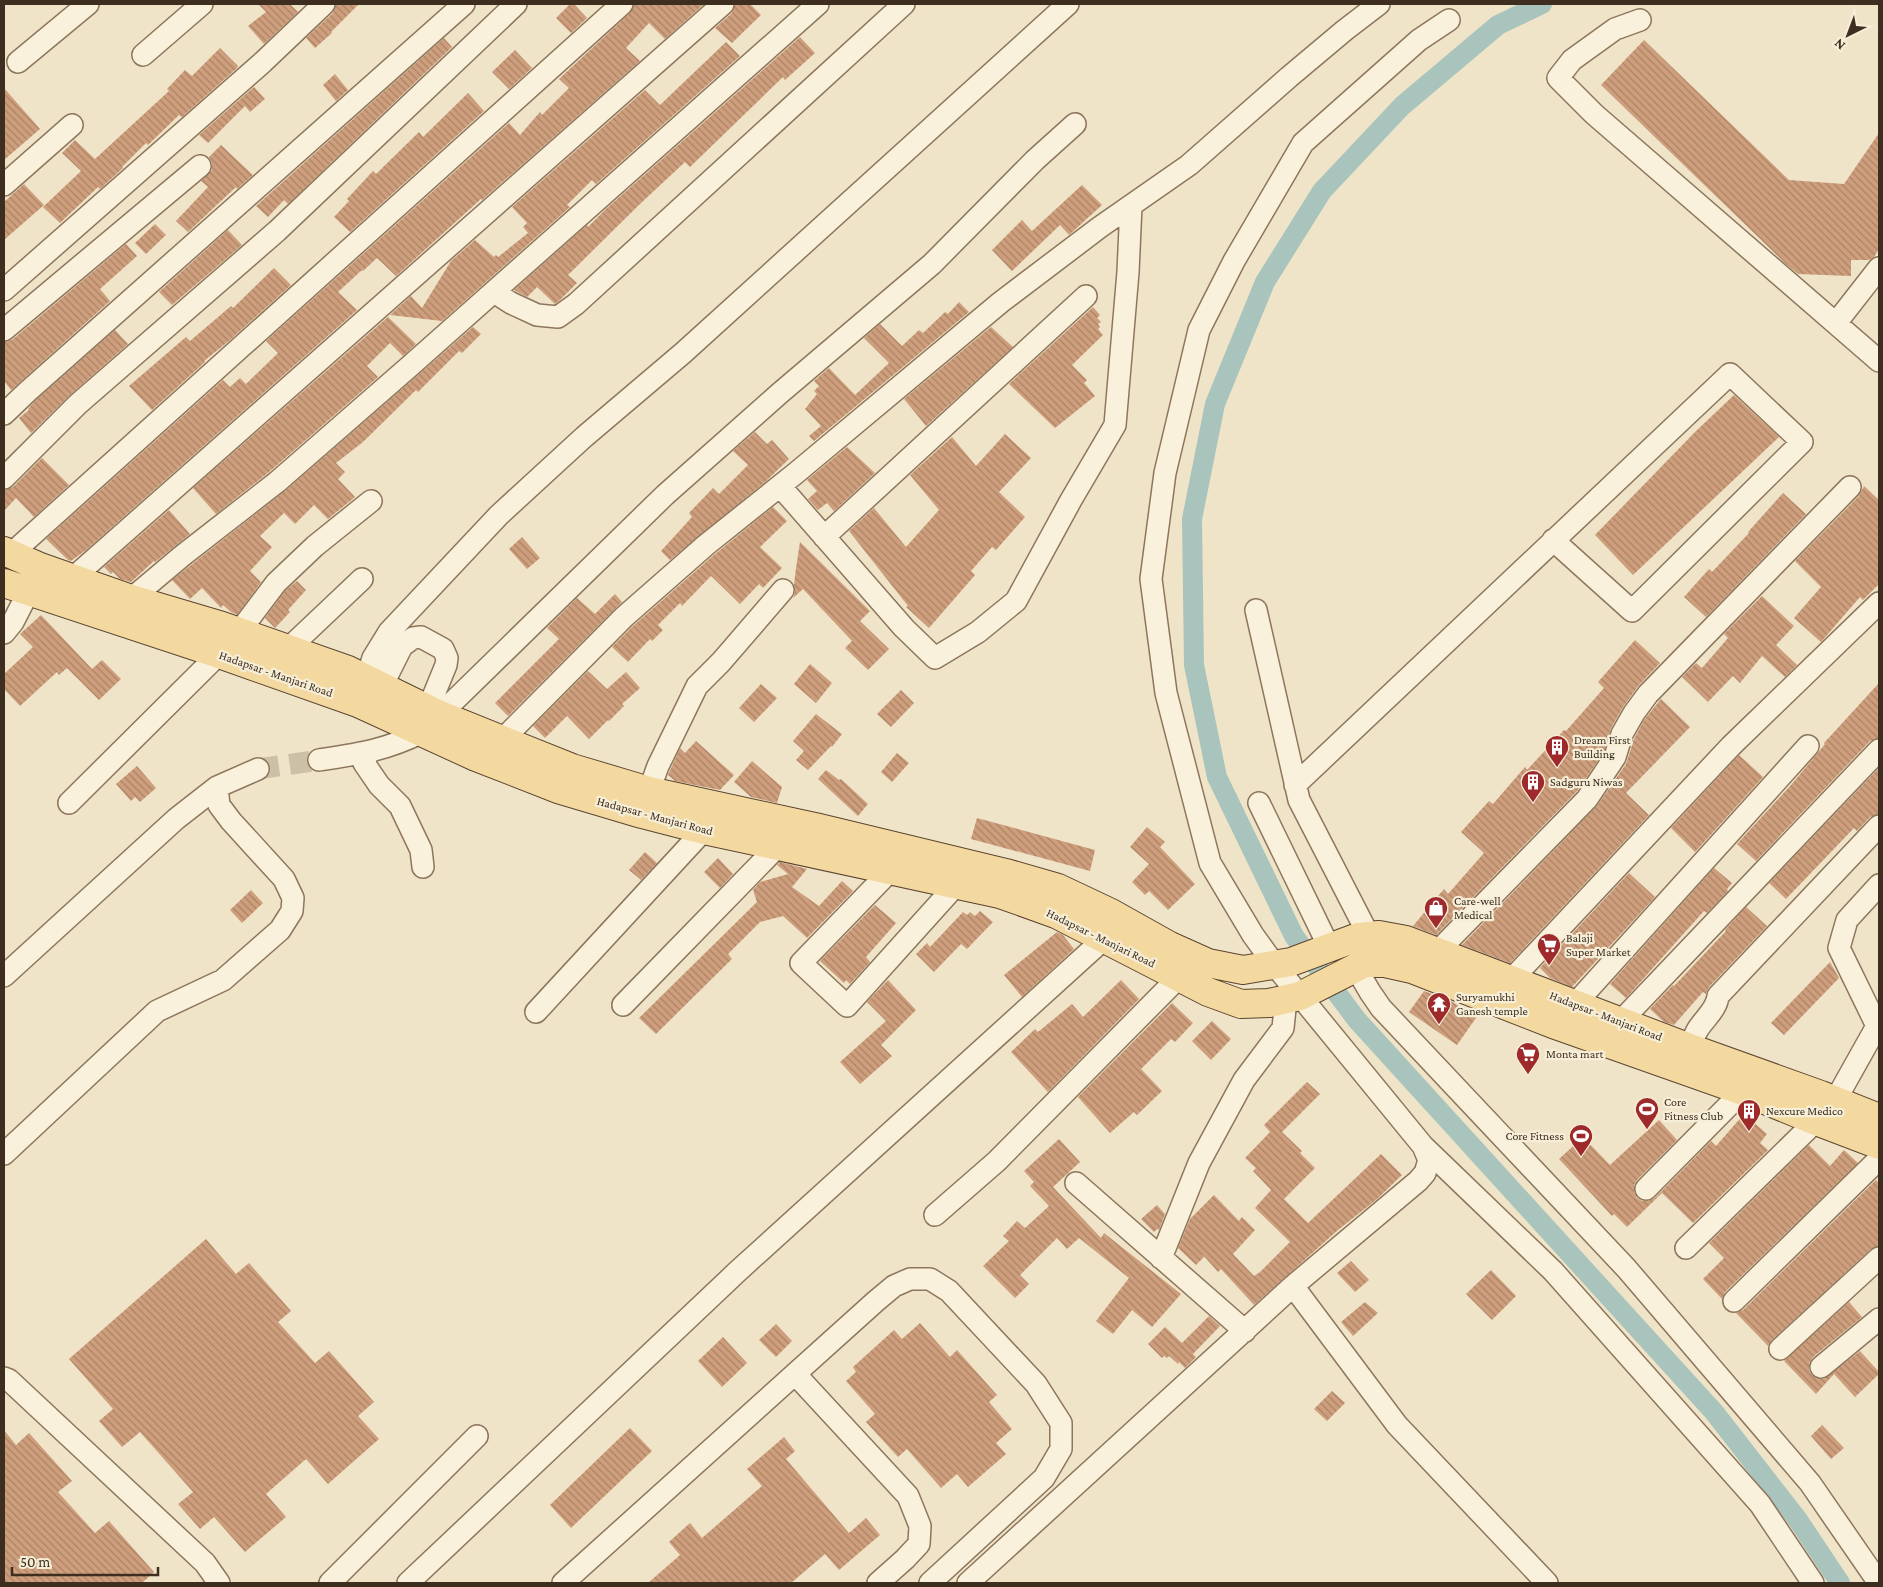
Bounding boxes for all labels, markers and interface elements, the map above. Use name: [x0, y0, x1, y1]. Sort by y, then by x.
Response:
north arrow: [1823, 10, 1873, 60]
text: N: [1830, 35, 1848, 54]
street label: Hadapsar - Manjari Road: [217, 648, 335, 700]
place label: Dream First Building: [1574, 733, 1632, 761]
building icon: Dream First Building: [1544, 734, 1570, 768]
building icon: Sadguru Niwas: [1520, 769, 1546, 803]
place label: Sadguru Niwas: [1550, 775, 1623, 789]
street label: Hadapsar - Manjari Road: [595, 794, 715, 838]
place label: Care-well Medical: [1454, 894, 1501, 922]
shop icon: Care-well Medical: [1423, 895, 1449, 929]
street label: Hadapsar - Manjari Road: [1044, 906, 1158, 971]
place label: Balaji Super Market: [1566, 931, 1632, 959]
supermarket icon: Balaji Super Market: [1536, 932, 1562, 966]
street label: Hadapsar - Manjari Road: [1548, 988, 1665, 1044]
place label: Suryamukhi Ganesh temple: [1456, 990, 1528, 1018]
temple icon: Suryamukhi Ganesh temple: [1426, 991, 1452, 1025]
supermarket icon: Monta mart: [1515, 1041, 1541, 1075]
place label: Monta mart: [1546, 1047, 1605, 1061]
place label: Core Fitness Club: [1664, 1095, 1723, 1123]
sports icon: Core Fitness Club: [1634, 1096, 1660, 1130]
building icon: Nexcure Medico: [1736, 1098, 1762, 1132]
place label: Nexcure Medico: [1766, 1104, 1843, 1118]
sports icon: Core Fitness: [1568, 1123, 1594, 1157]
place label: Core Fitness: [1505, 1129, 1564, 1143]
scale bar: [12, 1544, 159, 1576]
text: 50 m: [20, 1554, 50, 1570]

